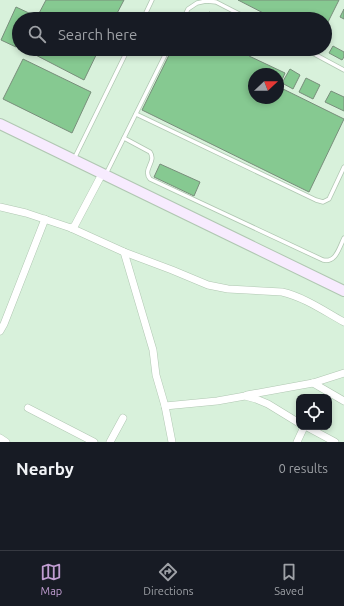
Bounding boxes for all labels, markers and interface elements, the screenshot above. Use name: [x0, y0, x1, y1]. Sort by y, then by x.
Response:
search box: [12, 12, 332, 56]
icon: search: [26, 23, 48, 45]
text: Search here: [58, 26, 137, 43]
north arrow: [248, 68, 284, 104]
map controls: [296, 394, 332, 430]
button: locate: [296, 394, 332, 430]
text: Nearby: [16, 459, 74, 478]
text: 0 results: [278, 461, 328, 475]
tab: Map: [40, 561, 62, 597]
tab: Directions: [143, 561, 194, 597]
tab: Saved: [274, 561, 304, 597]

